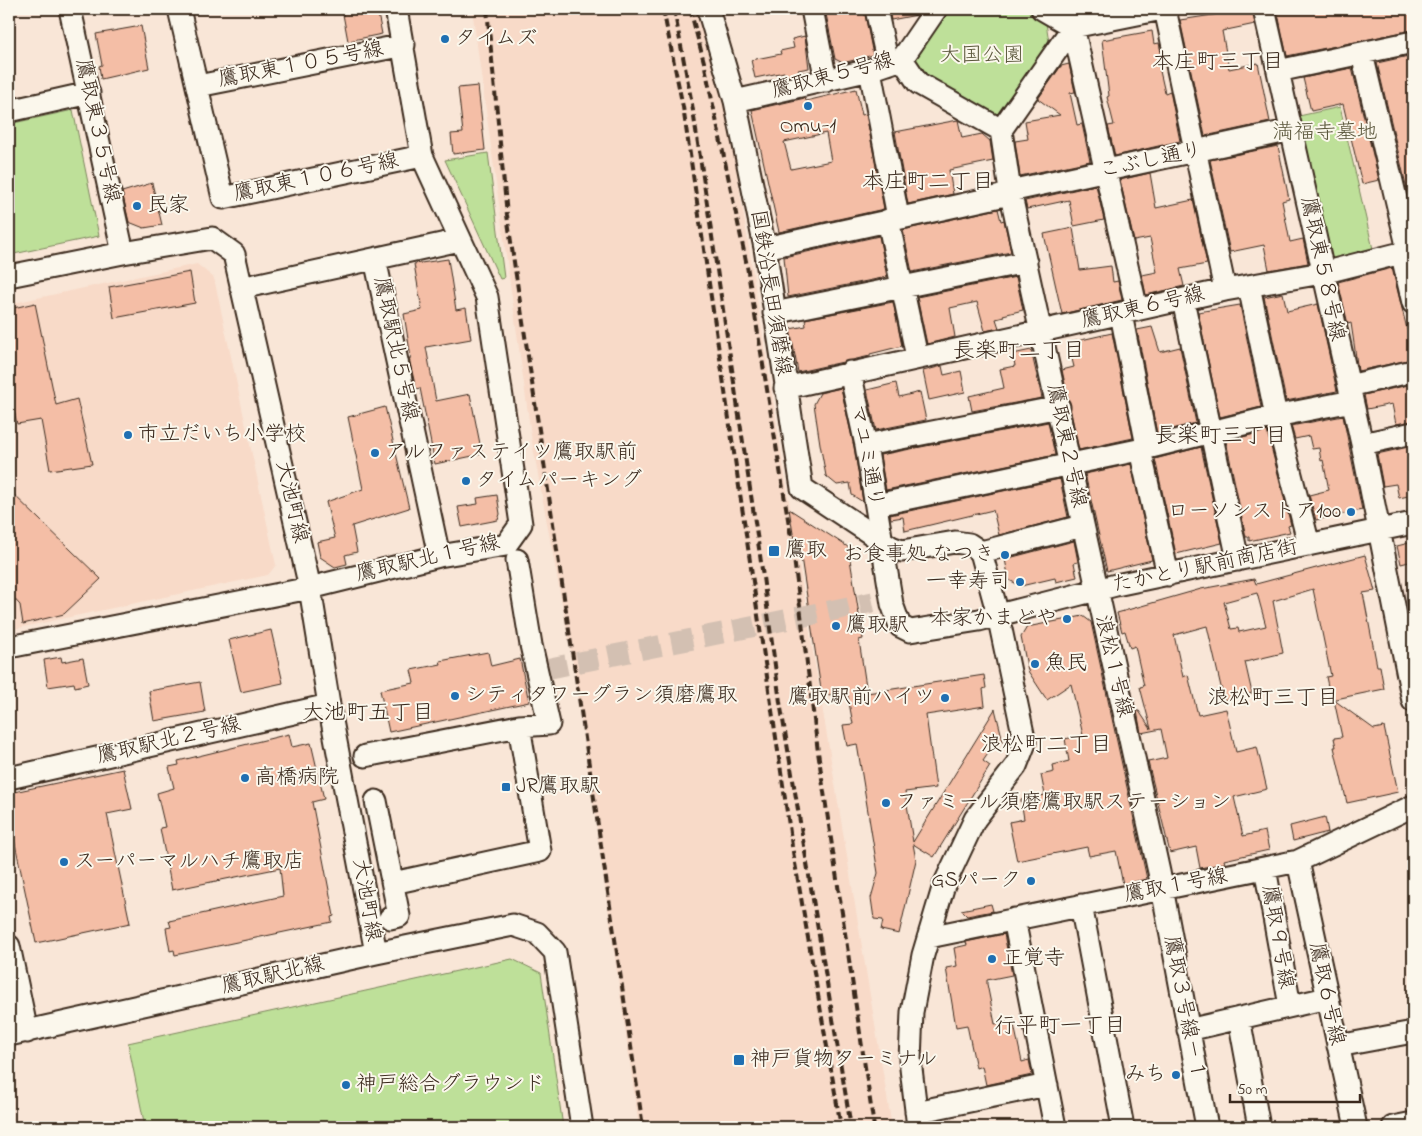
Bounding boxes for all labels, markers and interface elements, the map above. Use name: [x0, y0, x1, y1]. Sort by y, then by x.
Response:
place label: タイムズ: [455, 24, 537, 54]
marker: タイムズ: [439, 33, 451, 45]
street label: 鷹取東１０５号線: [216, 34, 386, 96]
park label: 大国公園: [940, 41, 1024, 71]
street label: 鷹取東５号線: [768, 45, 898, 107]
district label: 本庄町三丁目: [1152, 47, 1284, 79]
street label: 鷹取東３５号線: [67, 56, 127, 206]
marker: Omu-1: [802, 100, 814, 112]
place label: Omu-1: [780, 112, 837, 142]
park label: 満福寺墓地: [1273, 118, 1378, 148]
street label: こぶし通り: [1097, 135, 1205, 187]
street label: 鷹取東１０６号線: [231, 146, 401, 210]
district label: 本庄町二丁目: [862, 167, 994, 199]
place label: 民家: [147, 191, 189, 221]
street label: 鷹取東５８号線: [1292, 194, 1352, 344]
marker: 民家: [131, 200, 143, 212]
street label: 国鉄沿長田須磨線: [742, 208, 798, 378]
street label: 鷹取駅北５号線: [365, 274, 425, 424]
street label: 鷹取東６号線: [1078, 279, 1208, 337]
district label: 長楽町二丁目: [953, 336, 1085, 368]
street label: 鷹取東２号線: [1038, 381, 1094, 511]
street label: マユミ通り: [841, 402, 891, 510]
place label: 市立だいち小学校: [138, 420, 306, 450]
district label: 長楽町三丁目: [1155, 421, 1287, 453]
marker: 市立だいち小学校: [122, 429, 134, 441]
place label: アルファステイツ鷹取駅前: [385, 438, 637, 468]
marker: アルファステイツ鷹取駅前: [369, 447, 381, 459]
street label: 大池町線: [267, 458, 315, 546]
place label: タイムパーキング: [476, 466, 642, 496]
marker: タイムパーキング: [460, 475, 472, 487]
place label: ローソンストア100: [1167, 497, 1341, 527]
marker: ローソンストア100: [1345, 506, 1357, 518]
street label: 鷹取駅北１号線: [353, 528, 503, 590]
street label: たかとり駅前商店街: [1109, 533, 1301, 601]
place label: 鷹取: [785, 536, 827, 566]
place label: お食事処 なつき: [843, 540, 995, 570]
marker: 鷹取: [767, 544, 781, 558]
marker: お食事処 なつき: [999, 549, 1011, 561]
place label: 一幸寿司: [926, 567, 1010, 597]
marker: 一幸寿司: [1014, 576, 1026, 588]
place label: 本家かまどや: [930, 604, 1057, 634]
place label: 鷹取駅: [846, 611, 909, 641]
street label: 浪松１号線: [1087, 611, 1139, 721]
marker: 本家かまどや: [1061, 613, 1073, 625]
marker: 鷹取駅: [830, 620, 842, 632]
place label: 魚民: [1045, 649, 1087, 679]
marker: 魚民: [1029, 658, 1041, 670]
place label: シティタワーグラン須磨鷹取: [465, 681, 738, 711]
place label: 鷹取駅前ハイツ: [788, 683, 935, 713]
district label: 浪松町三丁目: [1207, 683, 1339, 715]
marker: シティタワーグラン須磨鷹取: [449, 690, 461, 702]
marker: 鷹取駅前ハイツ: [939, 692, 951, 704]
district label: 大池町五丁目: [302, 698, 434, 730]
street label: 鷹取駅北２号線: [94, 710, 244, 772]
district label: 浪松町二丁目: [980, 730, 1112, 762]
place label: 高橋病院: [255, 763, 339, 793]
marker: 高橋病院: [239, 772, 251, 784]
place label: JR鷹取駅: [516, 772, 601, 802]
marker: JR鷹取駅: [500, 781, 512, 793]
place label: ファミール須磨鷹取駅ステーション: [896, 788, 1231, 818]
marker: ファミール須磨鷹取駅ステーション: [880, 797, 892, 809]
place label: スーパーマルハチ鷹取店: [74, 847, 304, 877]
marker: スーパーマルハチ鷹取店: [58, 856, 70, 868]
street label: 大池町線: [344, 856, 388, 944]
street label: 鷹取１号線: [1122, 861, 1230, 911]
place label: GSパーク: [931, 866, 1021, 896]
marker: GSパーク: [1025, 875, 1037, 887]
street label: 鷹取９号線: [1253, 883, 1301, 991]
street label: 鷹取３号線－１: [1155, 933, 1213, 1083]
street label: 鷹取６号線: [1300, 940, 1352, 1048]
place label: 正覚寺: [1002, 944, 1065, 974]
street label: 鷹取駅北線: [218, 950, 328, 1002]
marker: 正覚寺: [986, 953, 998, 965]
district label: 行平町一丁目: [994, 1011, 1126, 1043]
place label: 神戸貨物ターミナル: [750, 1045, 937, 1075]
marker: 神戸貨物ターミナル: [732, 1053, 746, 1067]
place label: みち: [1125, 1060, 1166, 1090]
marker: みち: [1170, 1069, 1182, 1081]
place label: 神戸総合グラウンド: [356, 1070, 545, 1100]
scale bar: [1230, 1071, 1360, 1103]
marker: 神戸総合グラウンド: [340, 1079, 352, 1091]
text: 50 m: [1237, 1079, 1268, 1101]

